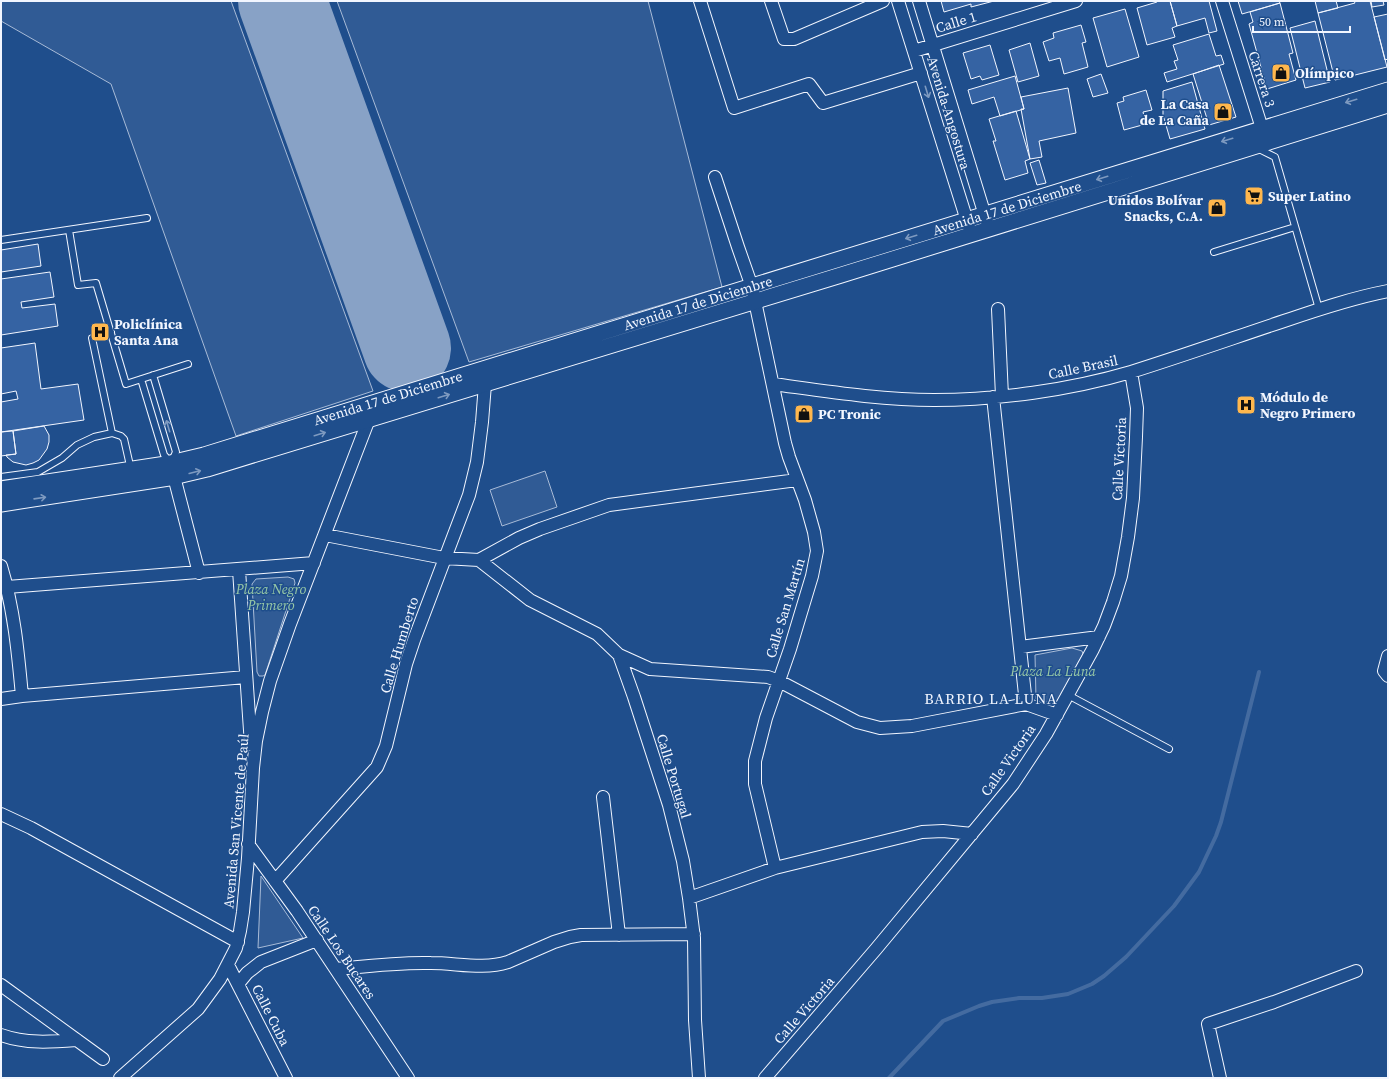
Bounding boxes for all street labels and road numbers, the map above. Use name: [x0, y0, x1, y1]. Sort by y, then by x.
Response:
street label: Calle 1: [933, 6, 979, 38]
street label: Carrera 3: [1244, 48, 1280, 110]
street label: Avenida Angostura: [922, 54, 976, 173]
street label: Avenida 17 de Diciembre: [930, 176, 1084, 240]
street label: Avenida 17 de Diciembre: [621, 271, 775, 335]
street label: Calle Brasil: [1046, 350, 1120, 384]
street label: Avenida 17 de Diciembre: [311, 366, 465, 430]
street label: Calle Victoria: [1107, 416, 1131, 501]
street label: Calle San Martín: [760, 555, 810, 660]
street label: Calle Humberto: [375, 594, 423, 696]
street label: Calle Victoria: [976, 719, 1041, 800]
street label: Calle Portugal: [652, 731, 696, 821]
street label: Avenida San Vicente de Paúl: [218, 733, 254, 909]
street label: Calle Los Bucares: [303, 901, 381, 1003]
street label: Calle Victoria: [769, 971, 840, 1048]
street label: Calle Cuba: [247, 981, 295, 1050]

